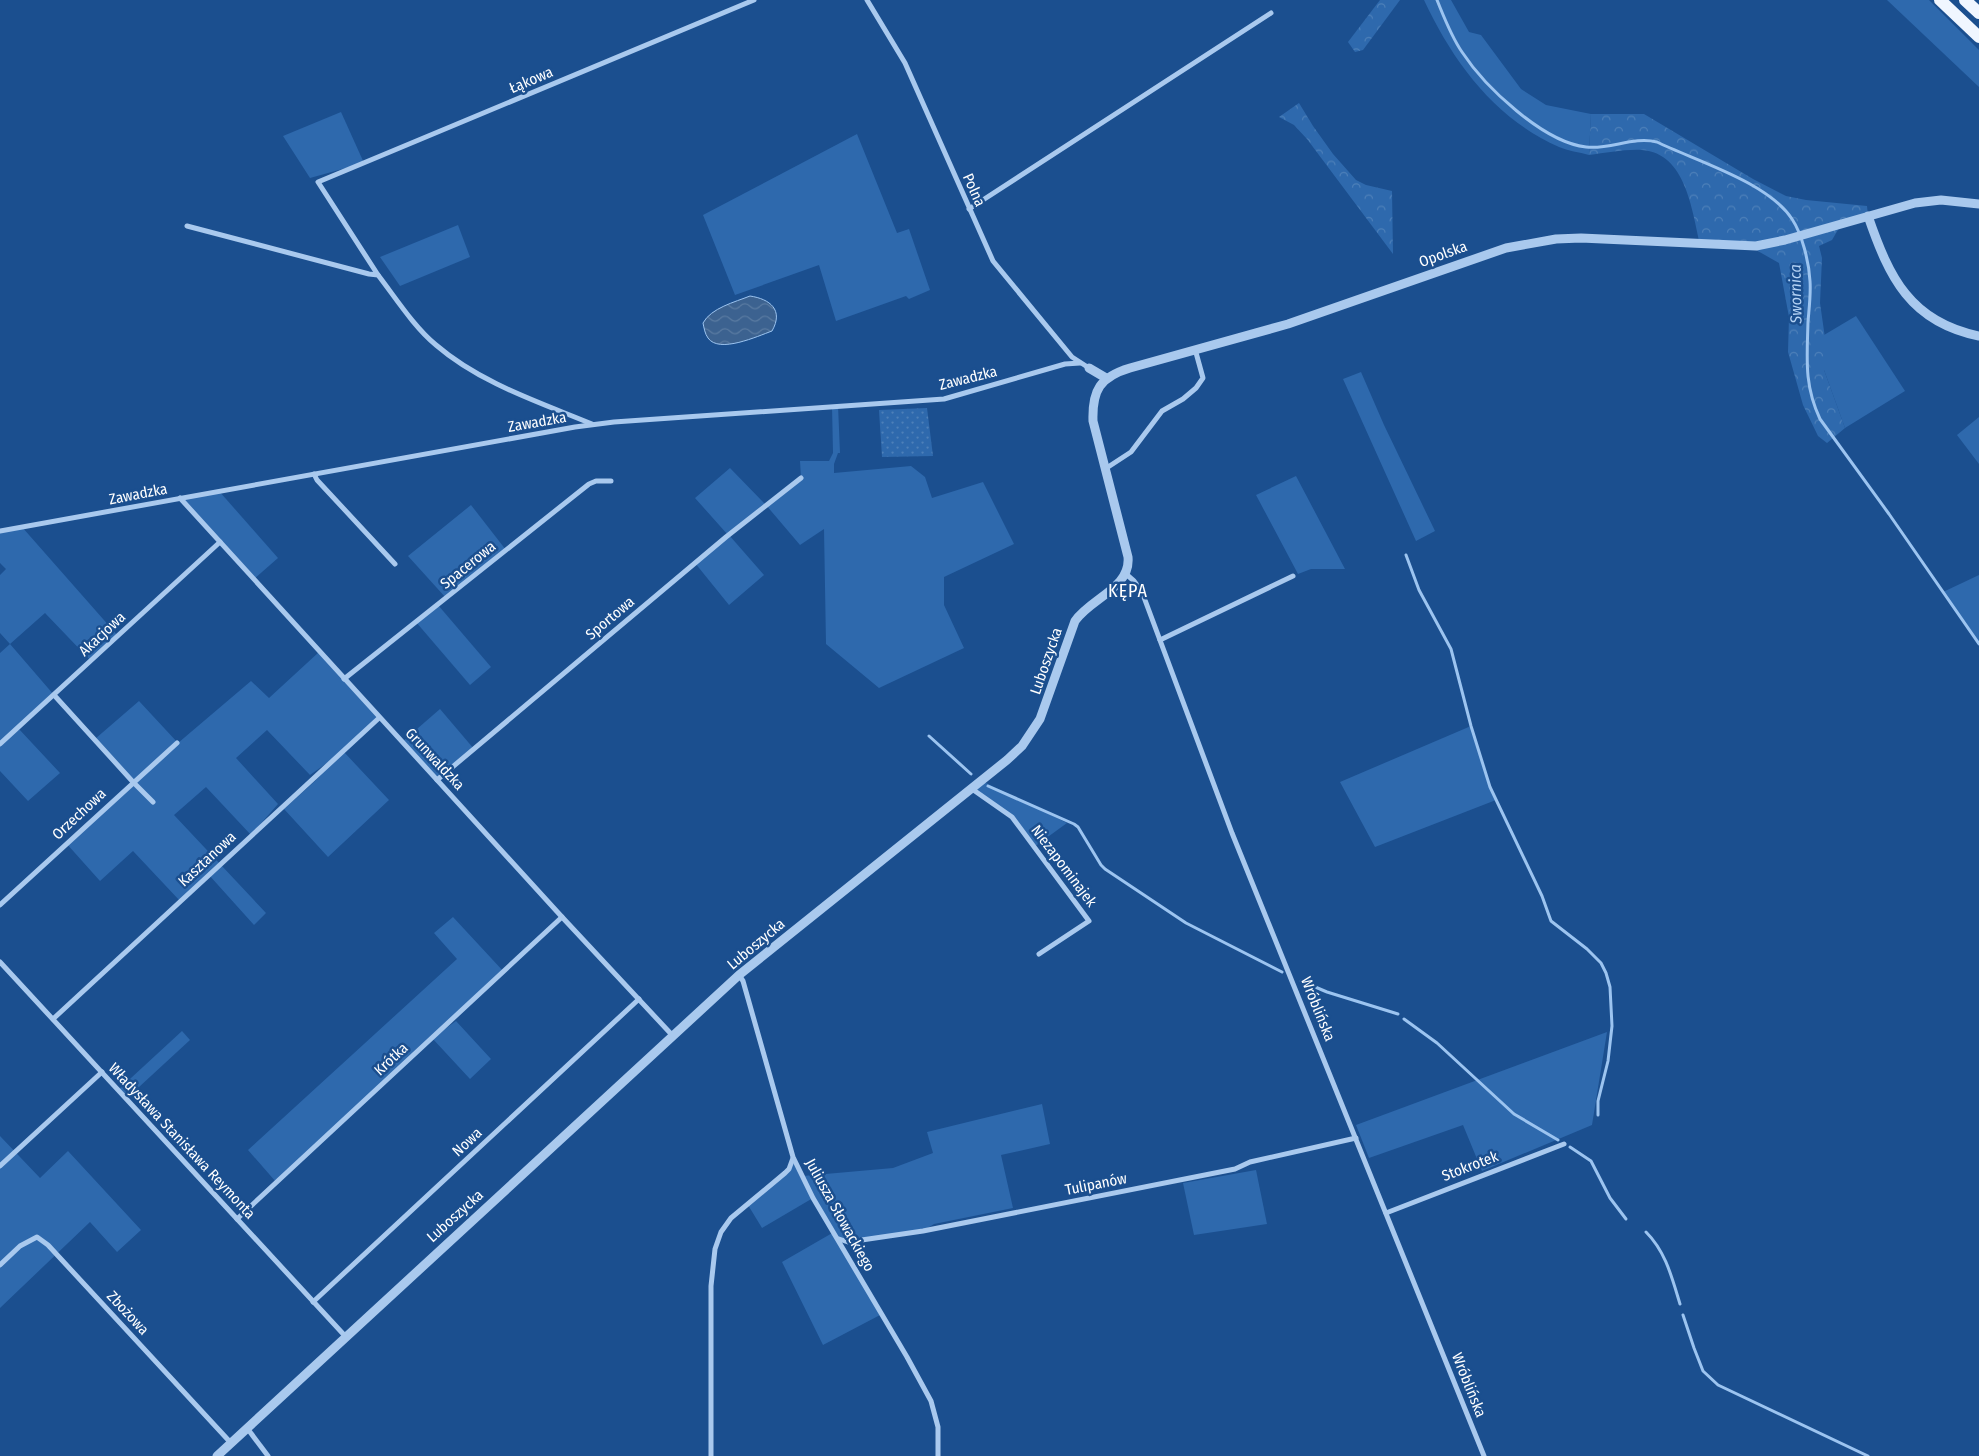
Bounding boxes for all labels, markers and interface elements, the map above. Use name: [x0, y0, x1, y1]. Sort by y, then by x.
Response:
street label: Łąkowa: [506, 63, 556, 97]
street label: Polna: [959, 171, 989, 209]
street label: Opolska: [1417, 237, 1469, 271]
water label: Swornica: [1785, 264, 1806, 325]
street label: Zawadzka: [937, 362, 999, 394]
street label: Zawadzka: [506, 408, 568, 436]
street label: Zawadzka: [107, 480, 169, 508]
street label: Spacerowa: [437, 537, 499, 593]
district label: KĘPA: [1108, 580, 1148, 602]
street label: Sportowa: [582, 592, 638, 644]
street label: Akacjowa: [75, 608, 129, 660]
street label: Luboszycka: [1026, 625, 1066, 697]
street label: Grunwaldzka: [402, 724, 468, 794]
street label: Orzechowa: [48, 785, 110, 843]
street label: Niezapominajek: [1027, 822, 1101, 910]
street label: Kasztanowa: [174, 828, 240, 890]
street label: Luboszycka: [724, 915, 788, 973]
street label: Wróblińska: [1297, 974, 1339, 1044]
street label: Krótka: [370, 1039, 412, 1079]
street label: Władysława Stanisława Reymonta: [105, 1059, 259, 1223]
street label: Nowa: [448, 1124, 486, 1160]
street label: Stokrotek: [1439, 1147, 1501, 1185]
street label: Juliusza Słowackiego: [801, 1155, 879, 1275]
street label: Tulipanów: [1063, 1169, 1129, 1199]
street label: Luboszycka: [423, 1186, 487, 1246]
street label: Zbożowa: [103, 1287, 153, 1339]
street label: Wróblińska: [1448, 1350, 1490, 1420]

